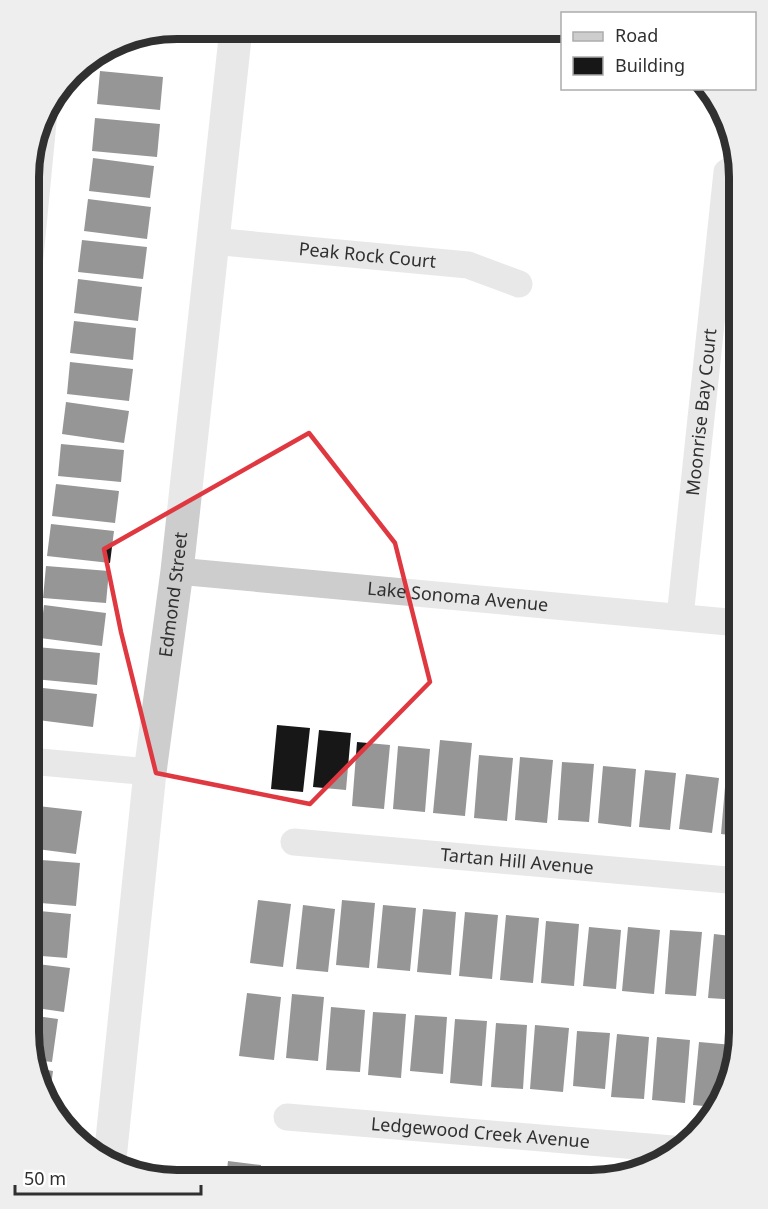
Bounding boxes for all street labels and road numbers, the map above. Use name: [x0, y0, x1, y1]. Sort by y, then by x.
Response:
street label: Peak Rock Court: [298, 236, 438, 273]
street label: Moonrise Bay Court: [680, 327, 721, 497]
street label: Edmond Street: [153, 530, 192, 659]
street label: Lake Sonoma Avenue: [366, 576, 549, 616]
street label: Tartan Hill Avenue: [440, 842, 595, 879]
street label: Ledgewood Creek Avenue: [370, 1111, 591, 1153]

